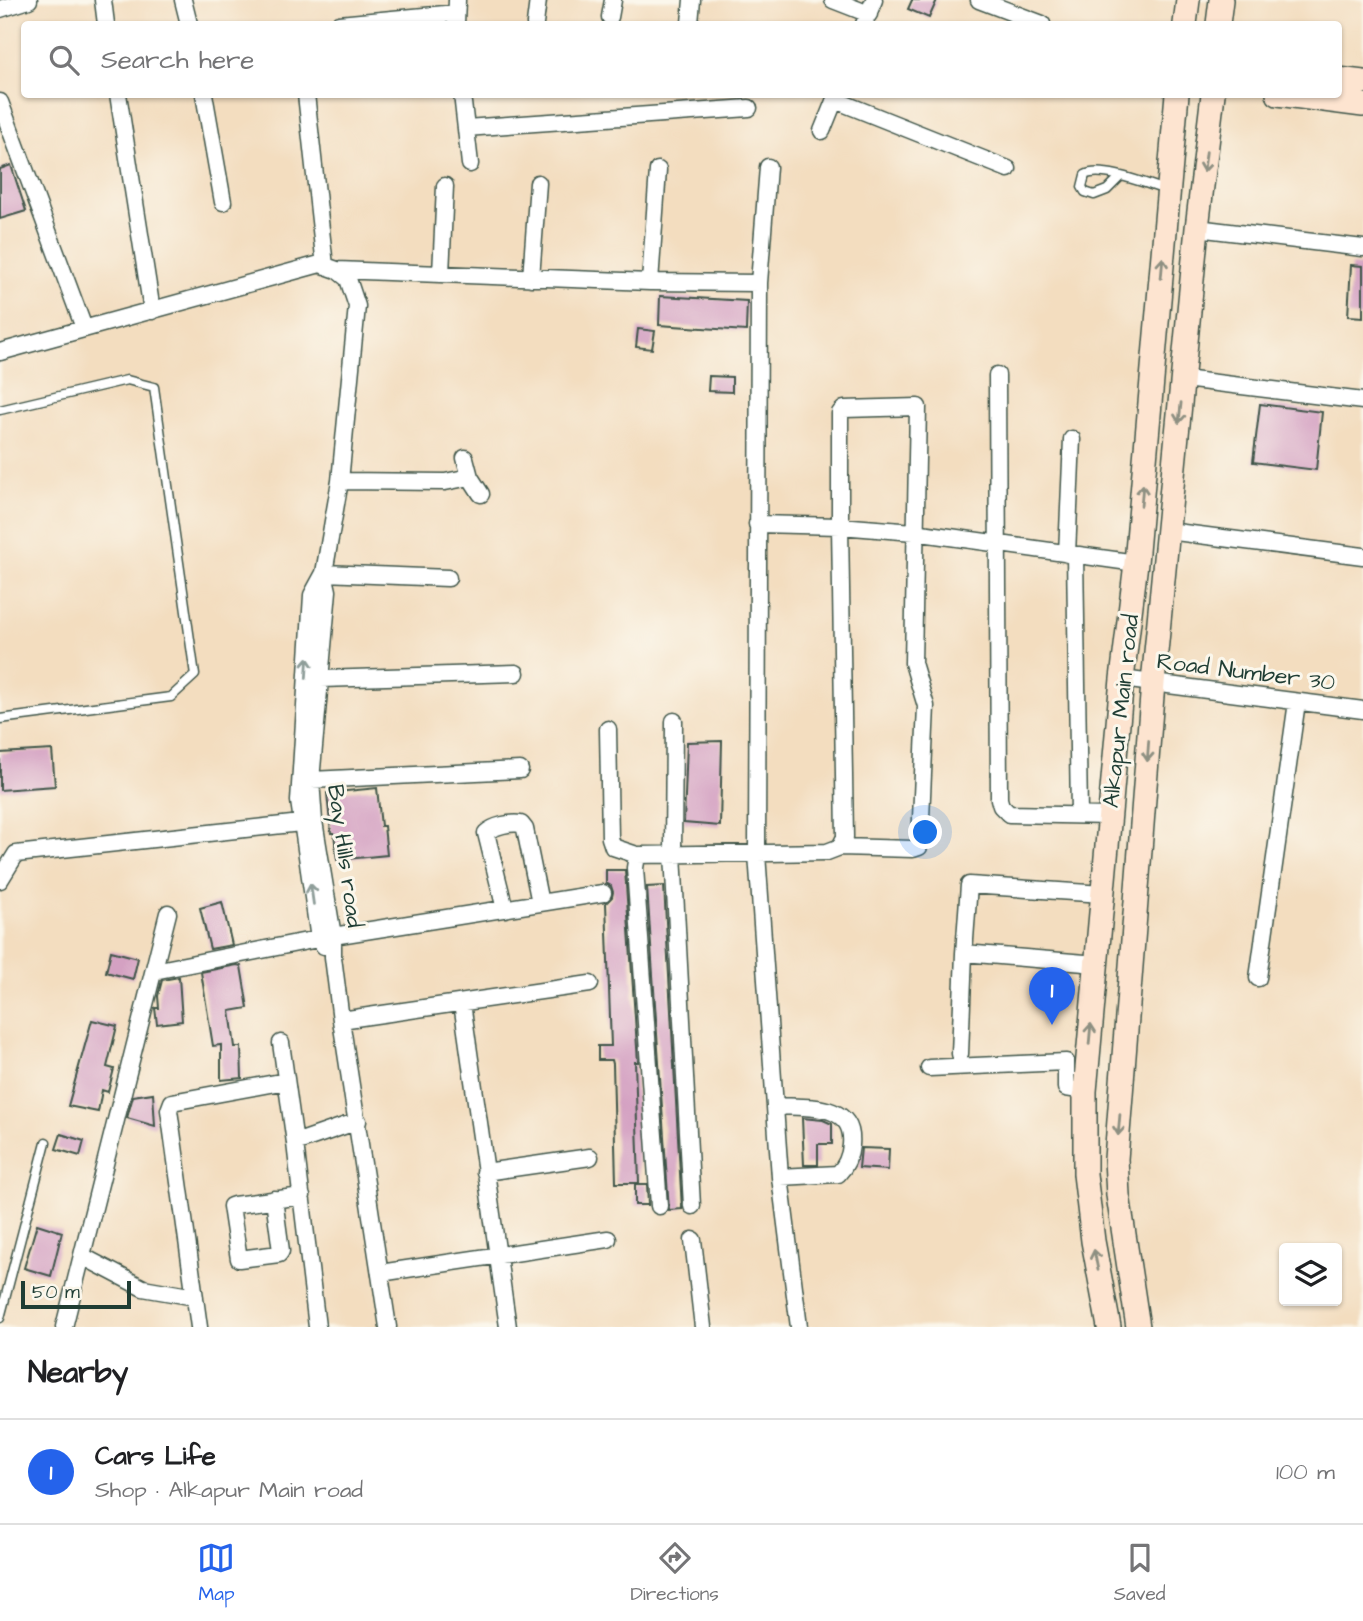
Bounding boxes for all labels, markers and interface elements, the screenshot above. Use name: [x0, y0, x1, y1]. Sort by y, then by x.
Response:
search box: [21, 21, 1342, 98]
icon: search: [45, 41, 83, 79]
text: Search here: [101, 42, 254, 78]
one-way arrow: [1198, 150, 1211, 173]
one-way arrow: [1156, 257, 1169, 280]
one-way arrow: [1174, 401, 1187, 424]
one-way arrow: [1136, 484, 1149, 506]
street label: Alkapur Main road: [1095, 612, 1147, 809]
street label: Road Number 30: [1155, 645, 1337, 699]
one-way arrow: [301, 657, 314, 680]
one-way arrow: [1141, 740, 1154, 762]
street label: Bay Hills road: [318, 782, 371, 930]
your location: [908, 815, 942, 849]
one-way arrow: [306, 883, 319, 906]
pin: 1: [1029, 967, 1075, 1025]
one-way arrow: [1084, 1023, 1097, 1045]
one-way arrow: [1113, 1113, 1126, 1136]
map controls: [1279, 1243, 1342, 1306]
button: layers: [1279, 1243, 1342, 1306]
one-way arrow: [1089, 1249, 1103, 1272]
scale bar: [21, 1278, 131, 1310]
text: 50 m: [32, 1279, 80, 1306]
text: Nearby: [28, 1352, 128, 1394]
text: Cars Life: [95, 1438, 216, 1474]
text: 1: [50, 1456, 52, 1488]
text: 100 m: [1276, 1456, 1335, 1488]
text: Shop · Alkapur Main road: [95, 1474, 363, 1506]
tab: Map: [197, 1539, 235, 1608]
tab: Directions: [630, 1539, 719, 1608]
tab: Saved: [1114, 1539, 1165, 1608]

